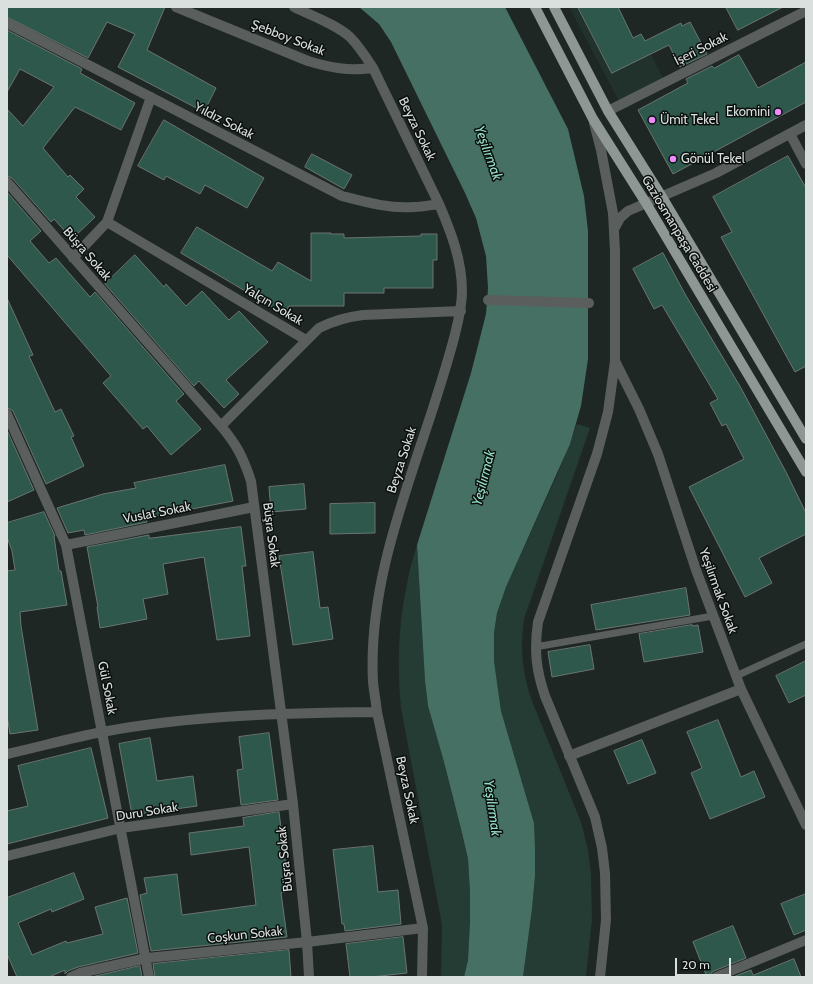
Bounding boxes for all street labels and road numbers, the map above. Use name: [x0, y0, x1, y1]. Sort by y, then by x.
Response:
street label: Şebboy Sokak: [249, 17, 327, 59]
street label: İşeri Sokak: [672, 29, 730, 69]
street label: Beyza Sokak: [395, 95, 439, 163]
street label: Yıldız Sokak: [191, 99, 257, 143]
street label: Gaziosmanpaşa Caddesi: [638, 173, 720, 295]
street label: Büşra Sokak: [60, 224, 114, 284]
street label: Yalçın Sokak: [240, 281, 306, 329]
street label: Beyza Sokak: [384, 425, 420, 495]
street label: Vuslat Sokak: [122, 499, 192, 527]
street label: Büşra Sokak: [259, 501, 283, 569]
street label: Yeşilırmak Sokak: [695, 546, 741, 636]
street label: Gül Sokak: [94, 660, 120, 716]
street label: Beyza Sokak: [392, 755, 422, 825]
street label: Duru Sokak: [115, 799, 179, 825]
street label: Büşra Sokak: [274, 826, 296, 892]
street label: Coşkun Sokak: [207, 923, 283, 947]

